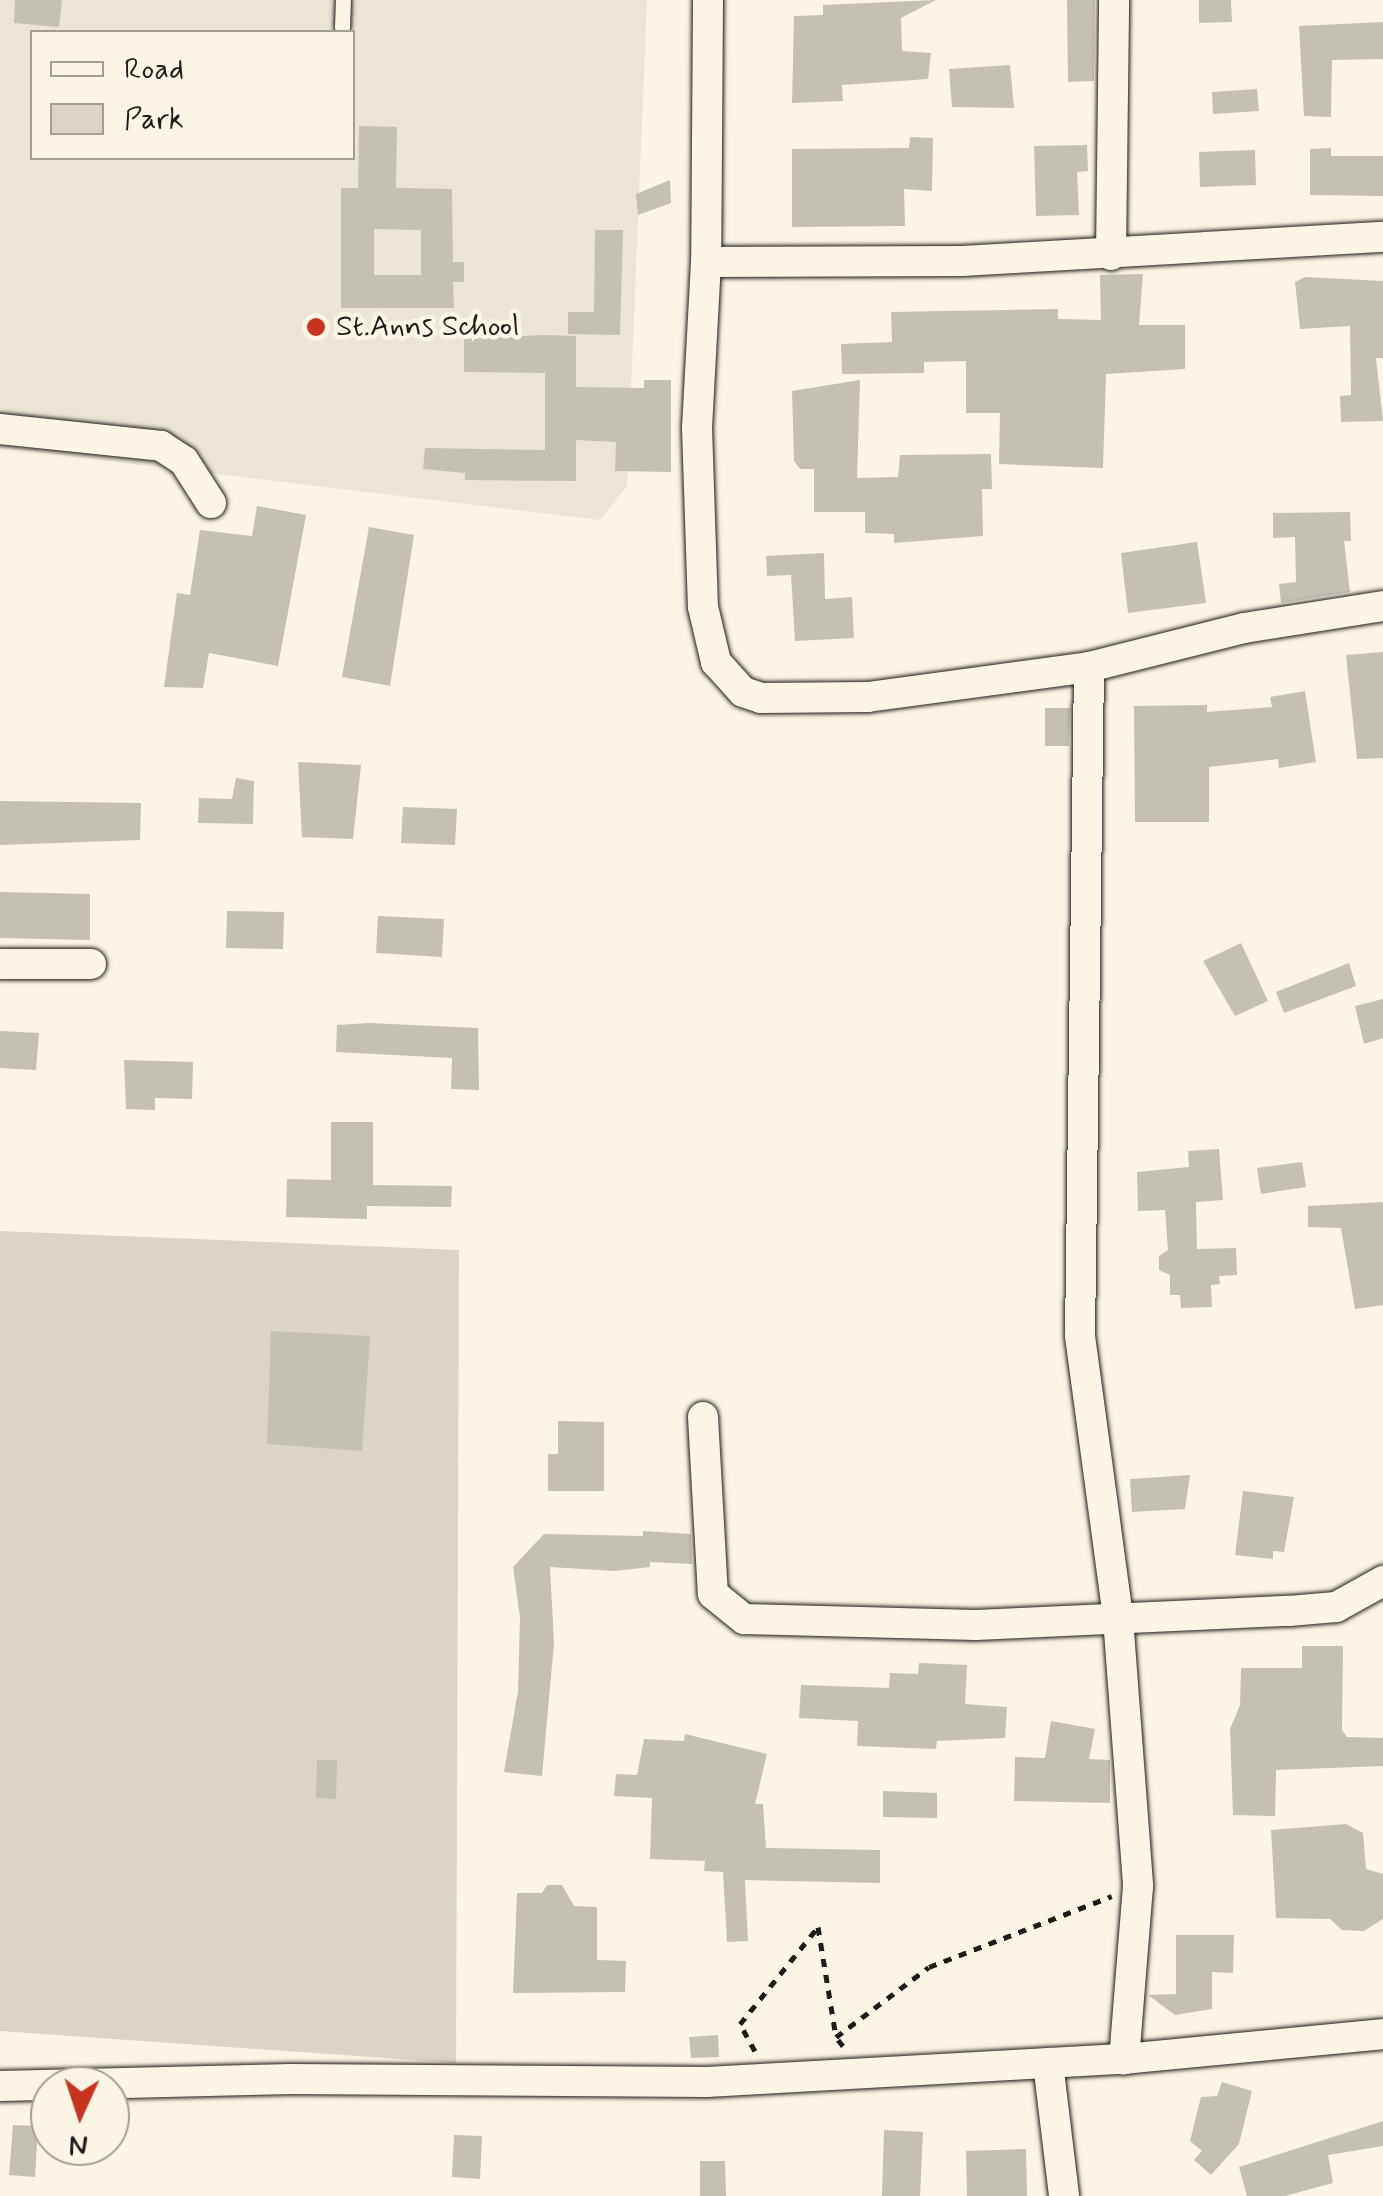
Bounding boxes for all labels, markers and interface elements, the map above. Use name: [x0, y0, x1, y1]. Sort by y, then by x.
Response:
legend: [30, 30, 355, 160]
text: Road: [124, 50, 184, 89]
text: Park: [124, 100, 184, 139]
place label: St.Anns School: [336, 309, 519, 345]
marker: St.Anns School: [305, 316, 327, 338]
north arrow: [30, 2066, 130, 2166]
text: N: [68, 2125, 89, 2163]

